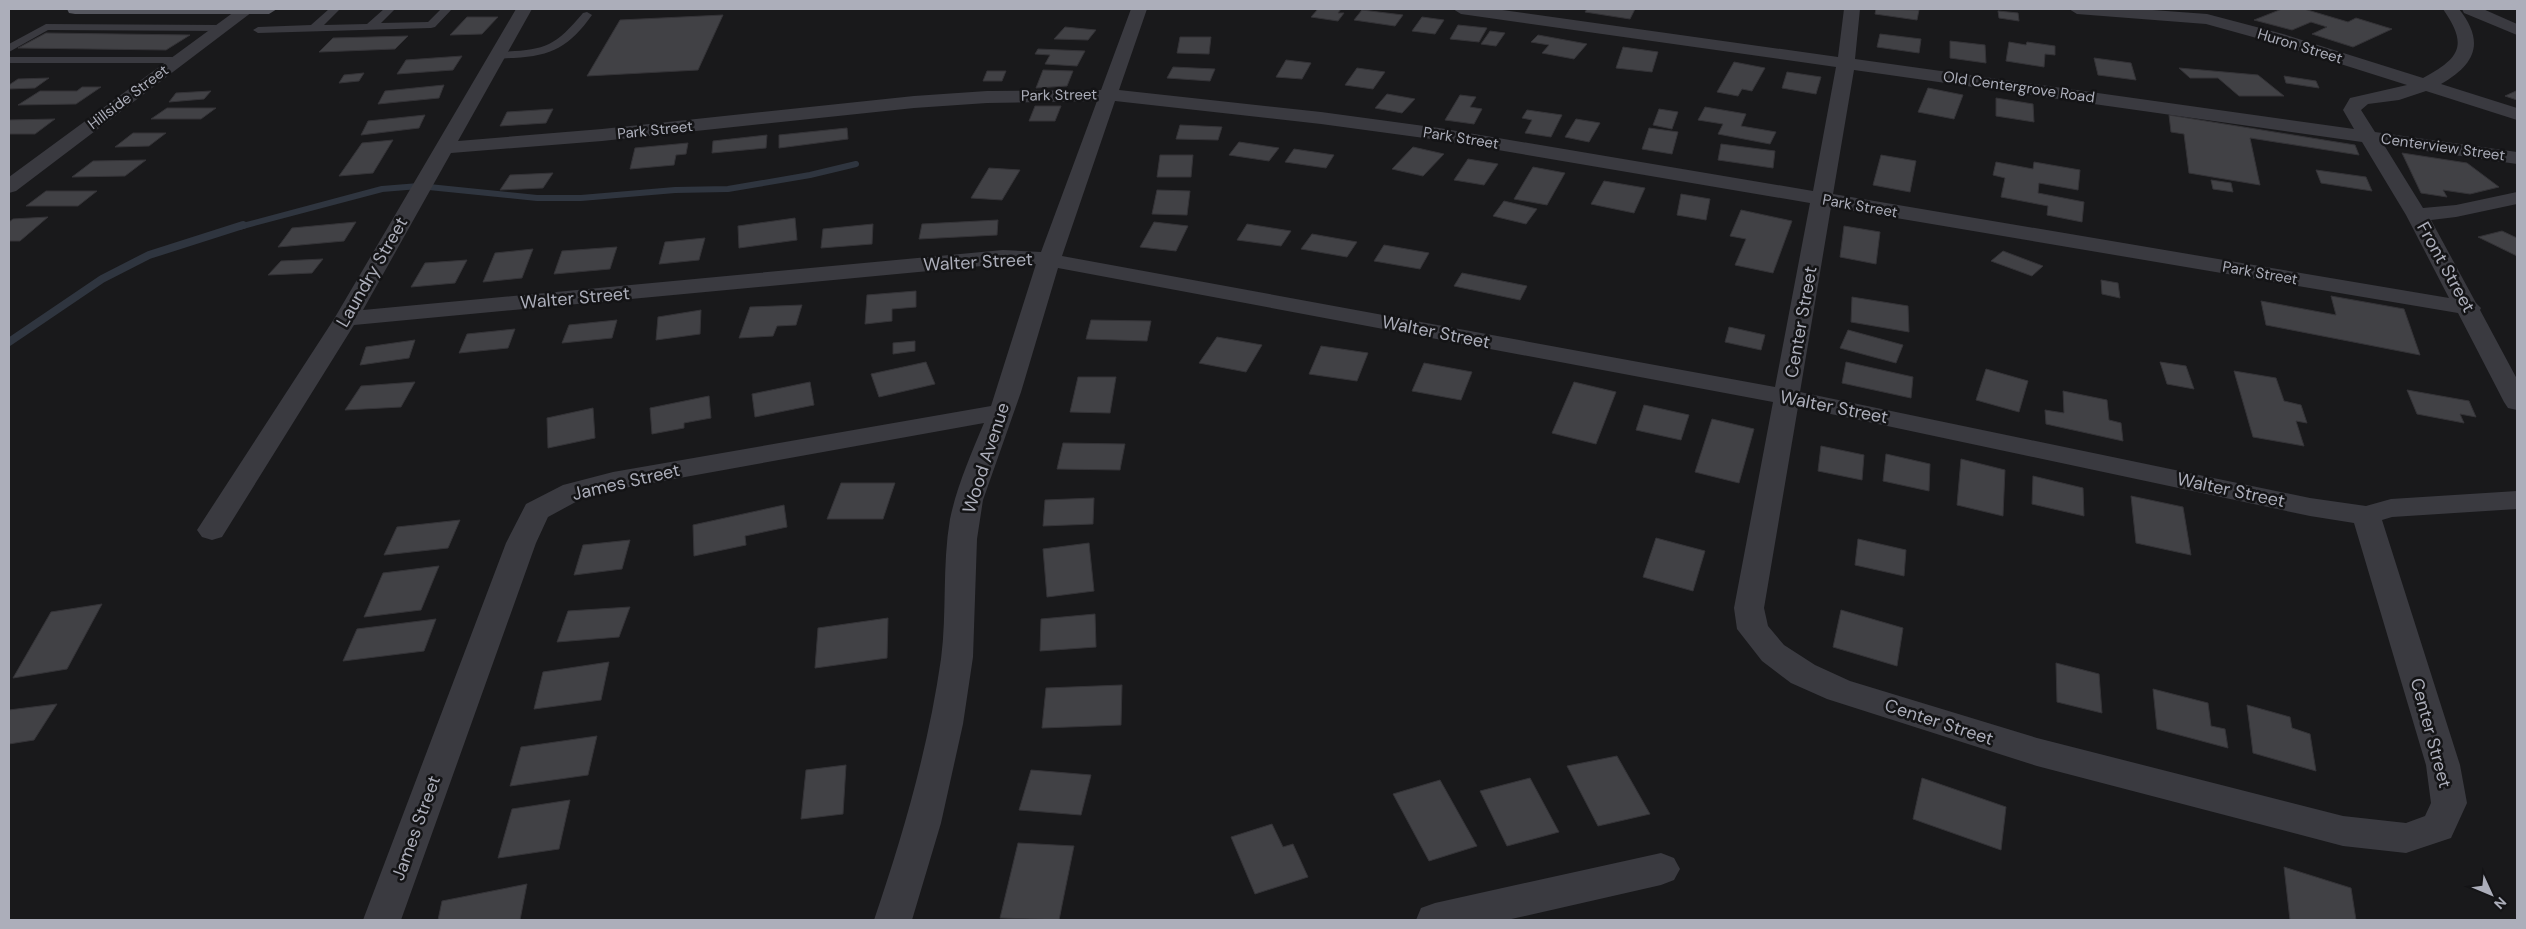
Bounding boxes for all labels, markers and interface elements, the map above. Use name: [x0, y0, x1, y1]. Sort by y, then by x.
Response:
street label: Huron Street: [2255, 24, 2345, 68]
street label: Hillside Street: [84, 60, 172, 134]
street label: Old Centergrove Road: [1942, 66, 2096, 108]
street label: Park Street: [1021, 84, 1097, 106]
street label: Park Street: [616, 116, 694, 144]
street label: Park Street: [1422, 122, 1500, 154]
street label: Centerview Street: [2380, 128, 2507, 166]
street label: Park Street: [1821, 190, 1899, 222]
street label: Laundry Street: [331, 212, 413, 332]
street label: Front Street: [2411, 218, 2481, 316]
street label: Walter Street: [923, 247, 1033, 277]
street label: Park Street: [2221, 257, 2299, 289]
street label: Center Street: [1779, 264, 1823, 380]
street label: Walter Street: [519, 281, 631, 315]
street label: Walter Street: [1380, 310, 1492, 354]
street label: Walter Street: [1778, 385, 1890, 429]
street label: Wood Avenue: [957, 400, 1015, 516]
street label: James Street: [570, 458, 682, 506]
street label: Walter Street: [2175, 467, 2287, 513]
street label: Center Street: [2405, 675, 2457, 791]
street label: Center Street: [1882, 693, 1996, 751]
street label: James Street: [386, 772, 446, 884]
north arrow: [2466, 869, 2516, 919]
text: N: [2490, 893, 2510, 913]

